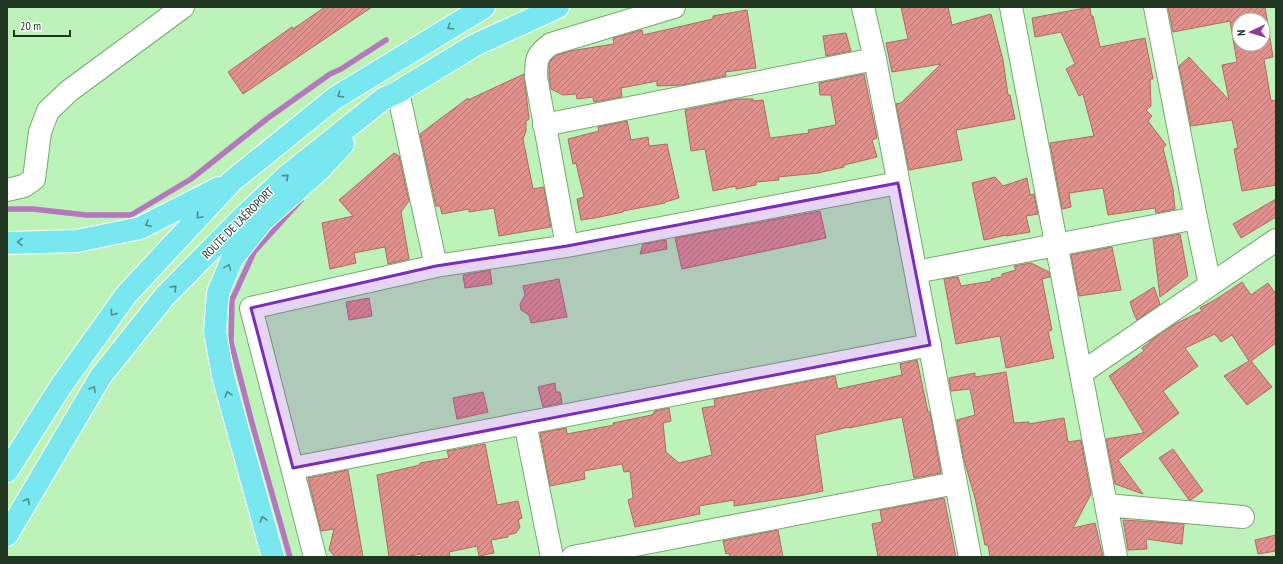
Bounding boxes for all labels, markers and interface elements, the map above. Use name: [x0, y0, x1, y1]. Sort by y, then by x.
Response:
scale bar: [14, 12, 70, 38]
north arrow: [1231, 12, 1271, 52]
text: 20 m: [20, 18, 41, 33]
one-way arrow: [447, 22, 454, 29]
text: N: [1234, 29, 1248, 36]
one-way arrow: [337, 90, 344, 98]
one-way arrow: [281, 174, 288, 181]
street label: ROUTE DE L'AÉROPORT: [199, 183, 277, 262]
one-way arrow: [197, 212, 204, 219]
one-way arrow: [145, 219, 152, 227]
one-way arrow: [17, 238, 23, 247]
one-way arrow: [224, 264, 232, 271]
one-way arrow: [169, 285, 177, 293]
one-way arrow: [111, 309, 118, 316]
one-way arrow: [88, 386, 95, 393]
one-way arrow: [224, 391, 233, 398]
one-way arrow: [22, 498, 29, 505]
one-way arrow: [259, 516, 268, 523]

